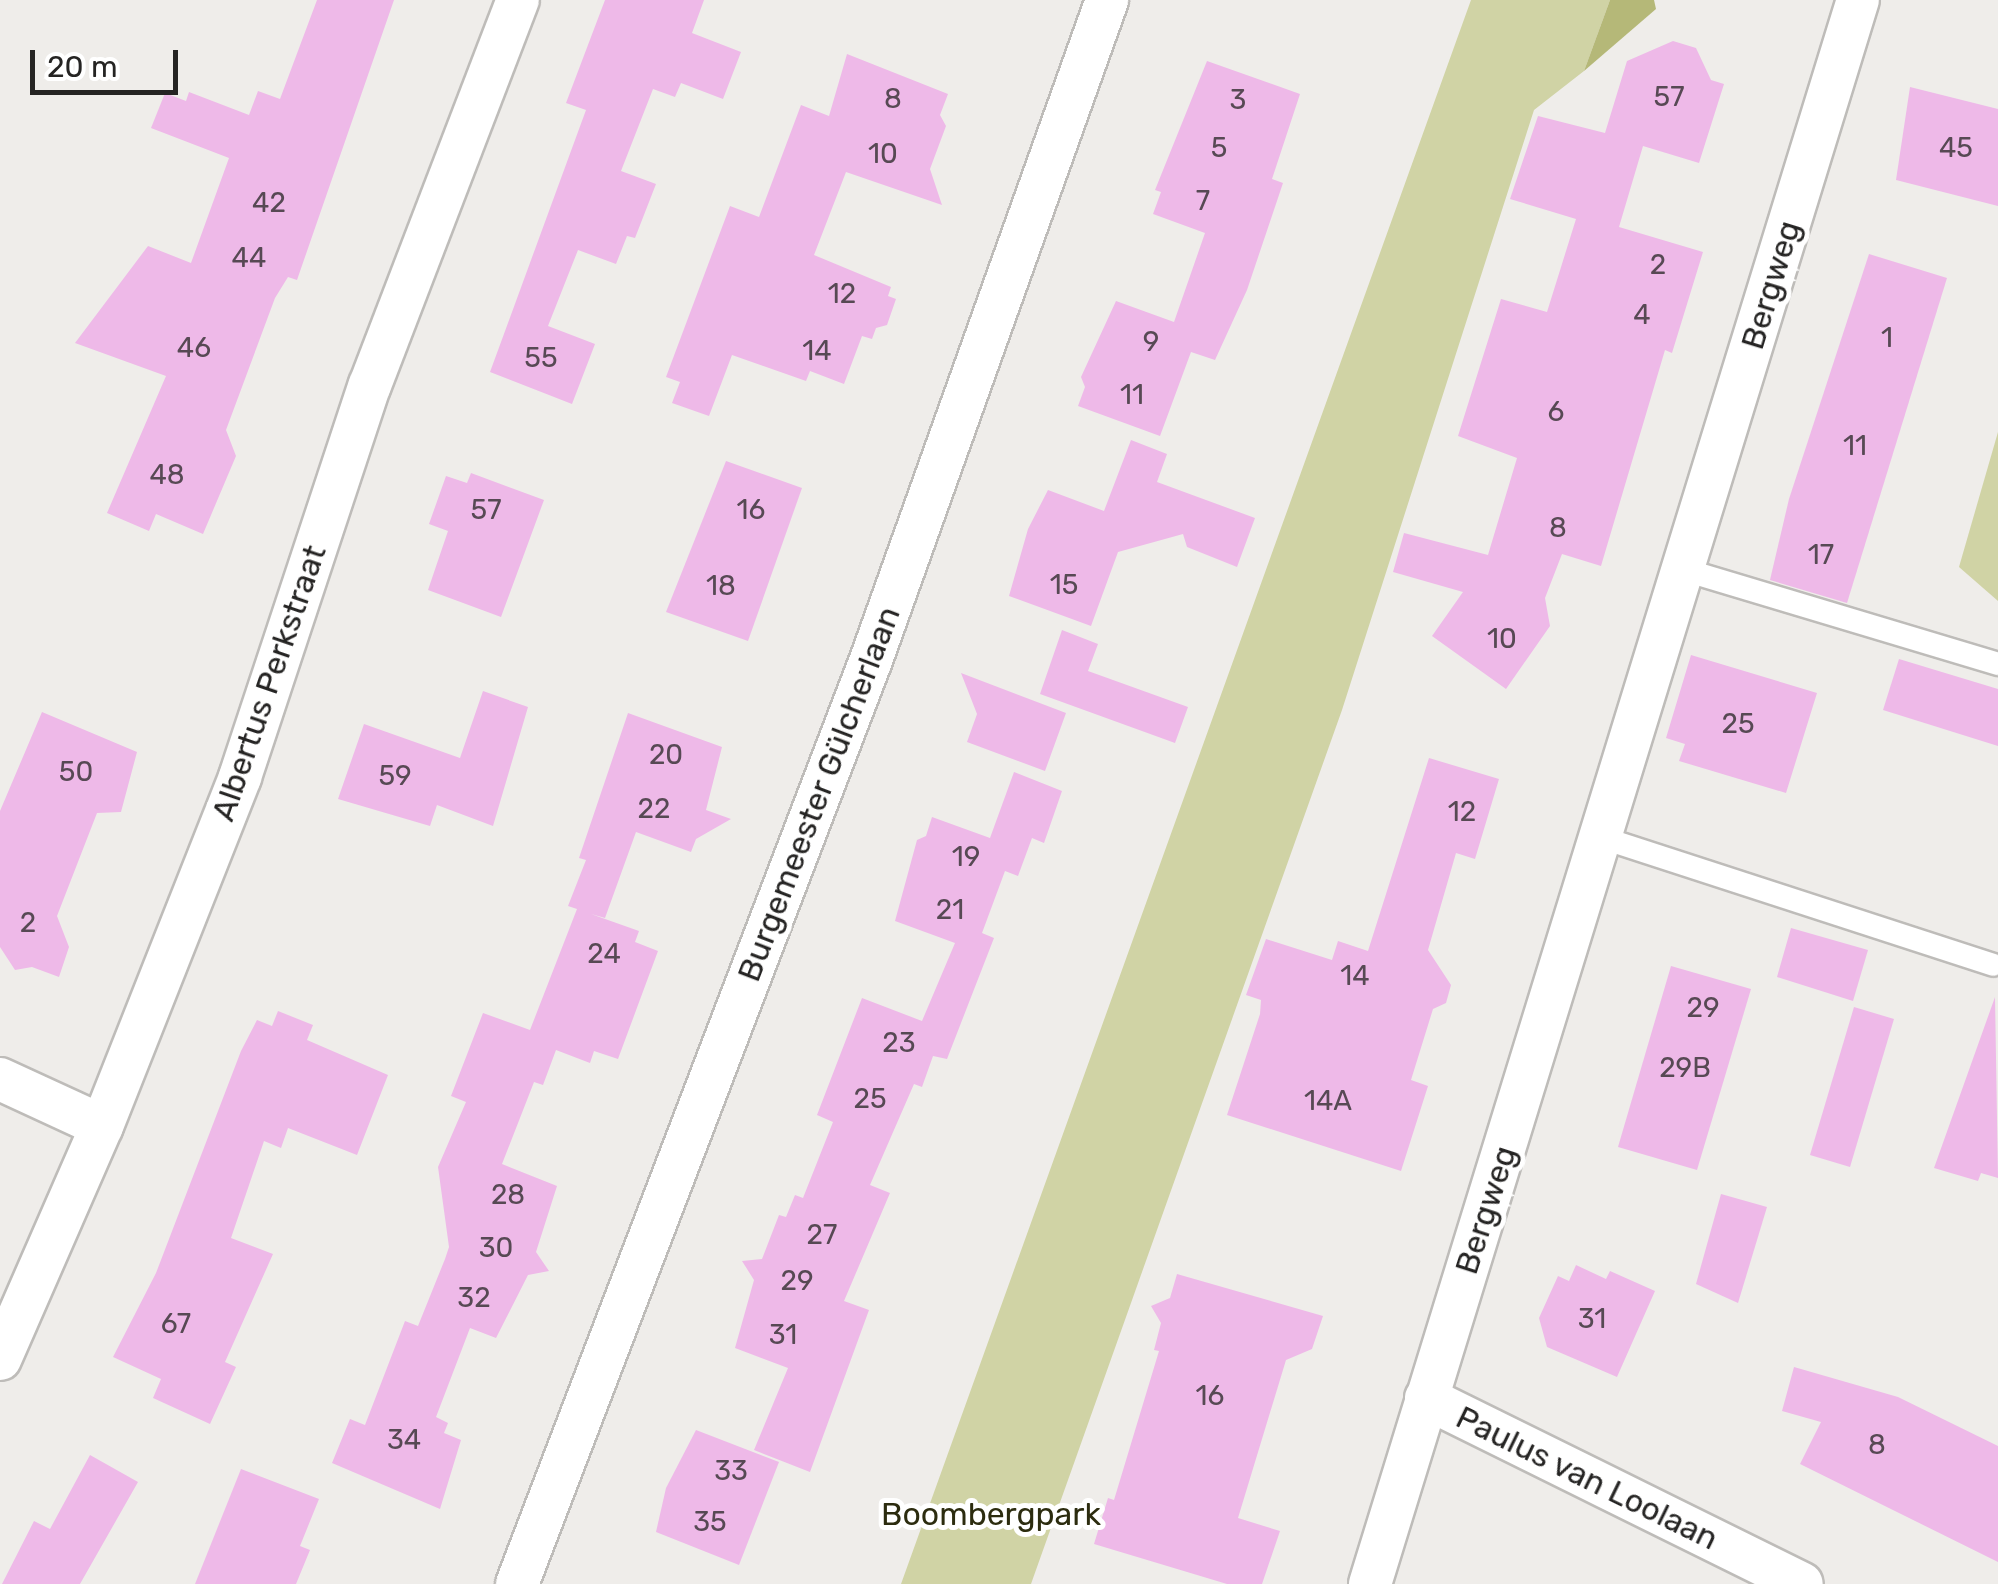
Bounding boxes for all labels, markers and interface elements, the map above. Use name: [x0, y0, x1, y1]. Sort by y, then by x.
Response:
scale bar: [35, 30, 182, 92]
text: 20 m: [47, 49, 118, 85]
house number: 57: [1654, 80, 1684, 114]
house number: 8: [884, 82, 902, 116]
house number: 3: [1230, 83, 1246, 117]
house number: 5: [1211, 131, 1227, 165]
house number: 45: [1939, 131, 1973, 165]
house number: 10: [868, 137, 898, 171]
house number: 7: [1196, 184, 1210, 218]
house number: 42: [252, 186, 286, 220]
street label: Bergweg: [1733, 216, 1809, 354]
house number: 44: [232, 241, 266, 275]
house number: 2: [1650, 248, 1666, 282]
house number: 12: [828, 277, 856, 311]
house number: 4: [1633, 298, 1651, 332]
house number: 1: [1881, 321, 1893, 355]
house number: 9: [1143, 325, 1159, 359]
house number: 46: [177, 331, 211, 365]
house number: 14: [802, 334, 832, 368]
house number: 55: [524, 341, 558, 375]
house number: 11: [1120, 378, 1144, 412]
house number: 6: [1548, 395, 1564, 429]
house number: 11: [1843, 429, 1867, 463]
house number: 48: [149, 458, 185, 492]
house number: 57: [471, 493, 501, 527]
house number: 16: [737, 493, 765, 527]
house number: 8: [1549, 511, 1567, 545]
house number: 17: [1808, 538, 1834, 572]
street label: Albertus Perkstraat: [204, 540, 334, 826]
house number: 15: [1050, 568, 1078, 602]
house number: 18: [706, 569, 736, 603]
street label: Burgemeester Gülcherlaan: [730, 601, 908, 987]
house number: 10: [1487, 622, 1517, 656]
house number: 25: [1721, 707, 1755, 741]
house number: 20: [649, 738, 683, 772]
house number: 50: [59, 755, 93, 789]
house number: 59: [378, 759, 412, 793]
house number: 22: [638, 792, 670, 826]
house number: 12: [1448, 795, 1476, 829]
house number: 19: [952, 840, 980, 874]
house number: 21: [936, 893, 964, 927]
house number: 2: [20, 906, 36, 940]
house number: 24: [587, 937, 621, 971]
house number: 14: [1340, 959, 1370, 993]
house number: 29: [1686, 991, 1720, 1025]
house number: 23: [882, 1026, 916, 1060]
house number: 29B: [1659, 1051, 1711, 1085]
house number: 25: [853, 1082, 887, 1116]
house number: 14A: [1304, 1084, 1352, 1118]
street label: Bergweg: [1447, 1141, 1525, 1279]
house number: 28: [491, 1178, 525, 1212]
house number: 27: [807, 1218, 837, 1252]
house number: 30: [479, 1231, 513, 1265]
house number: 29: [780, 1264, 814, 1298]
house number: 32: [457, 1281, 491, 1315]
house number: 31: [1578, 1302, 1606, 1336]
house number: 67: [161, 1307, 191, 1341]
house number: 31: [769, 1318, 797, 1352]
house number: 16: [1196, 1379, 1224, 1413]
street label: Paulus van Loolaan: [1449, 1398, 1725, 1558]
house number: 34: [387, 1423, 421, 1457]
house number: 8: [1868, 1428, 1886, 1462]
house number: 33: [714, 1454, 748, 1488]
park label: Boombergpark: [881, 1495, 1101, 1533]
house number: 35: [693, 1505, 727, 1539]

